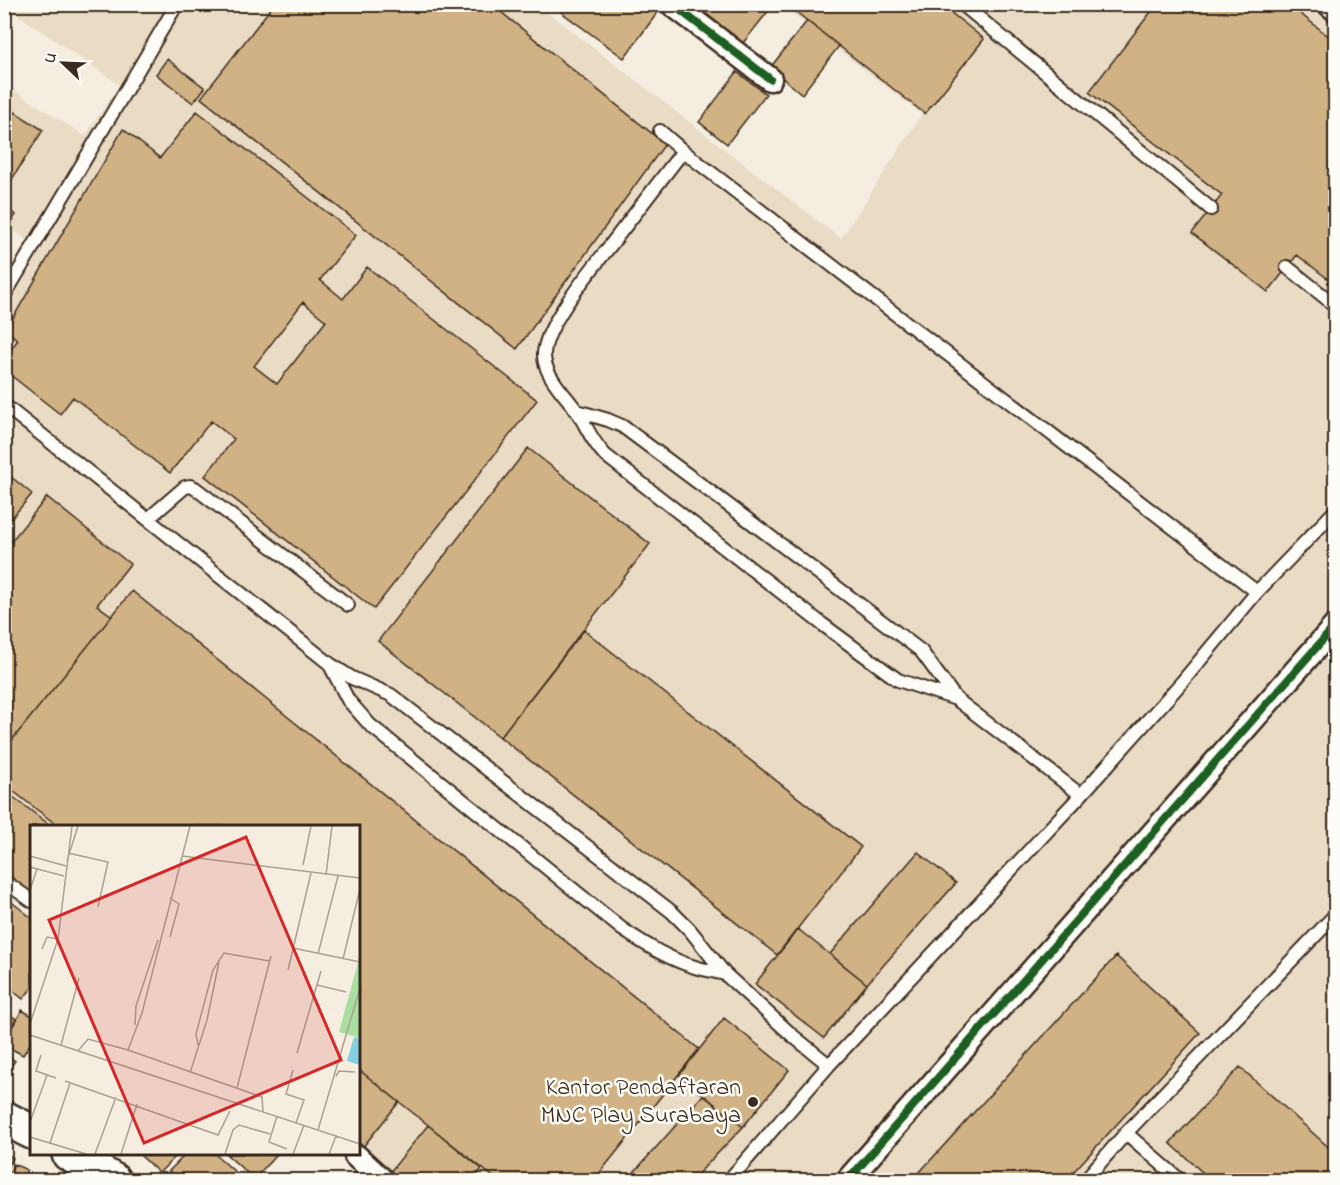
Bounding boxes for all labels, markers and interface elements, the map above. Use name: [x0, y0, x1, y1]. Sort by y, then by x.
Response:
north arrow: [33, 33, 93, 93]
text: U: [38, 49, 64, 67]
inset map: [30, 825, 360, 1155]
place label: Kantor Pendaftaran MNC Play Surabaya: [541, 1071, 741, 1135]
marker: Kantor Pendaftaran MNC Play Surabaya: [746, 1095, 760, 1109]

